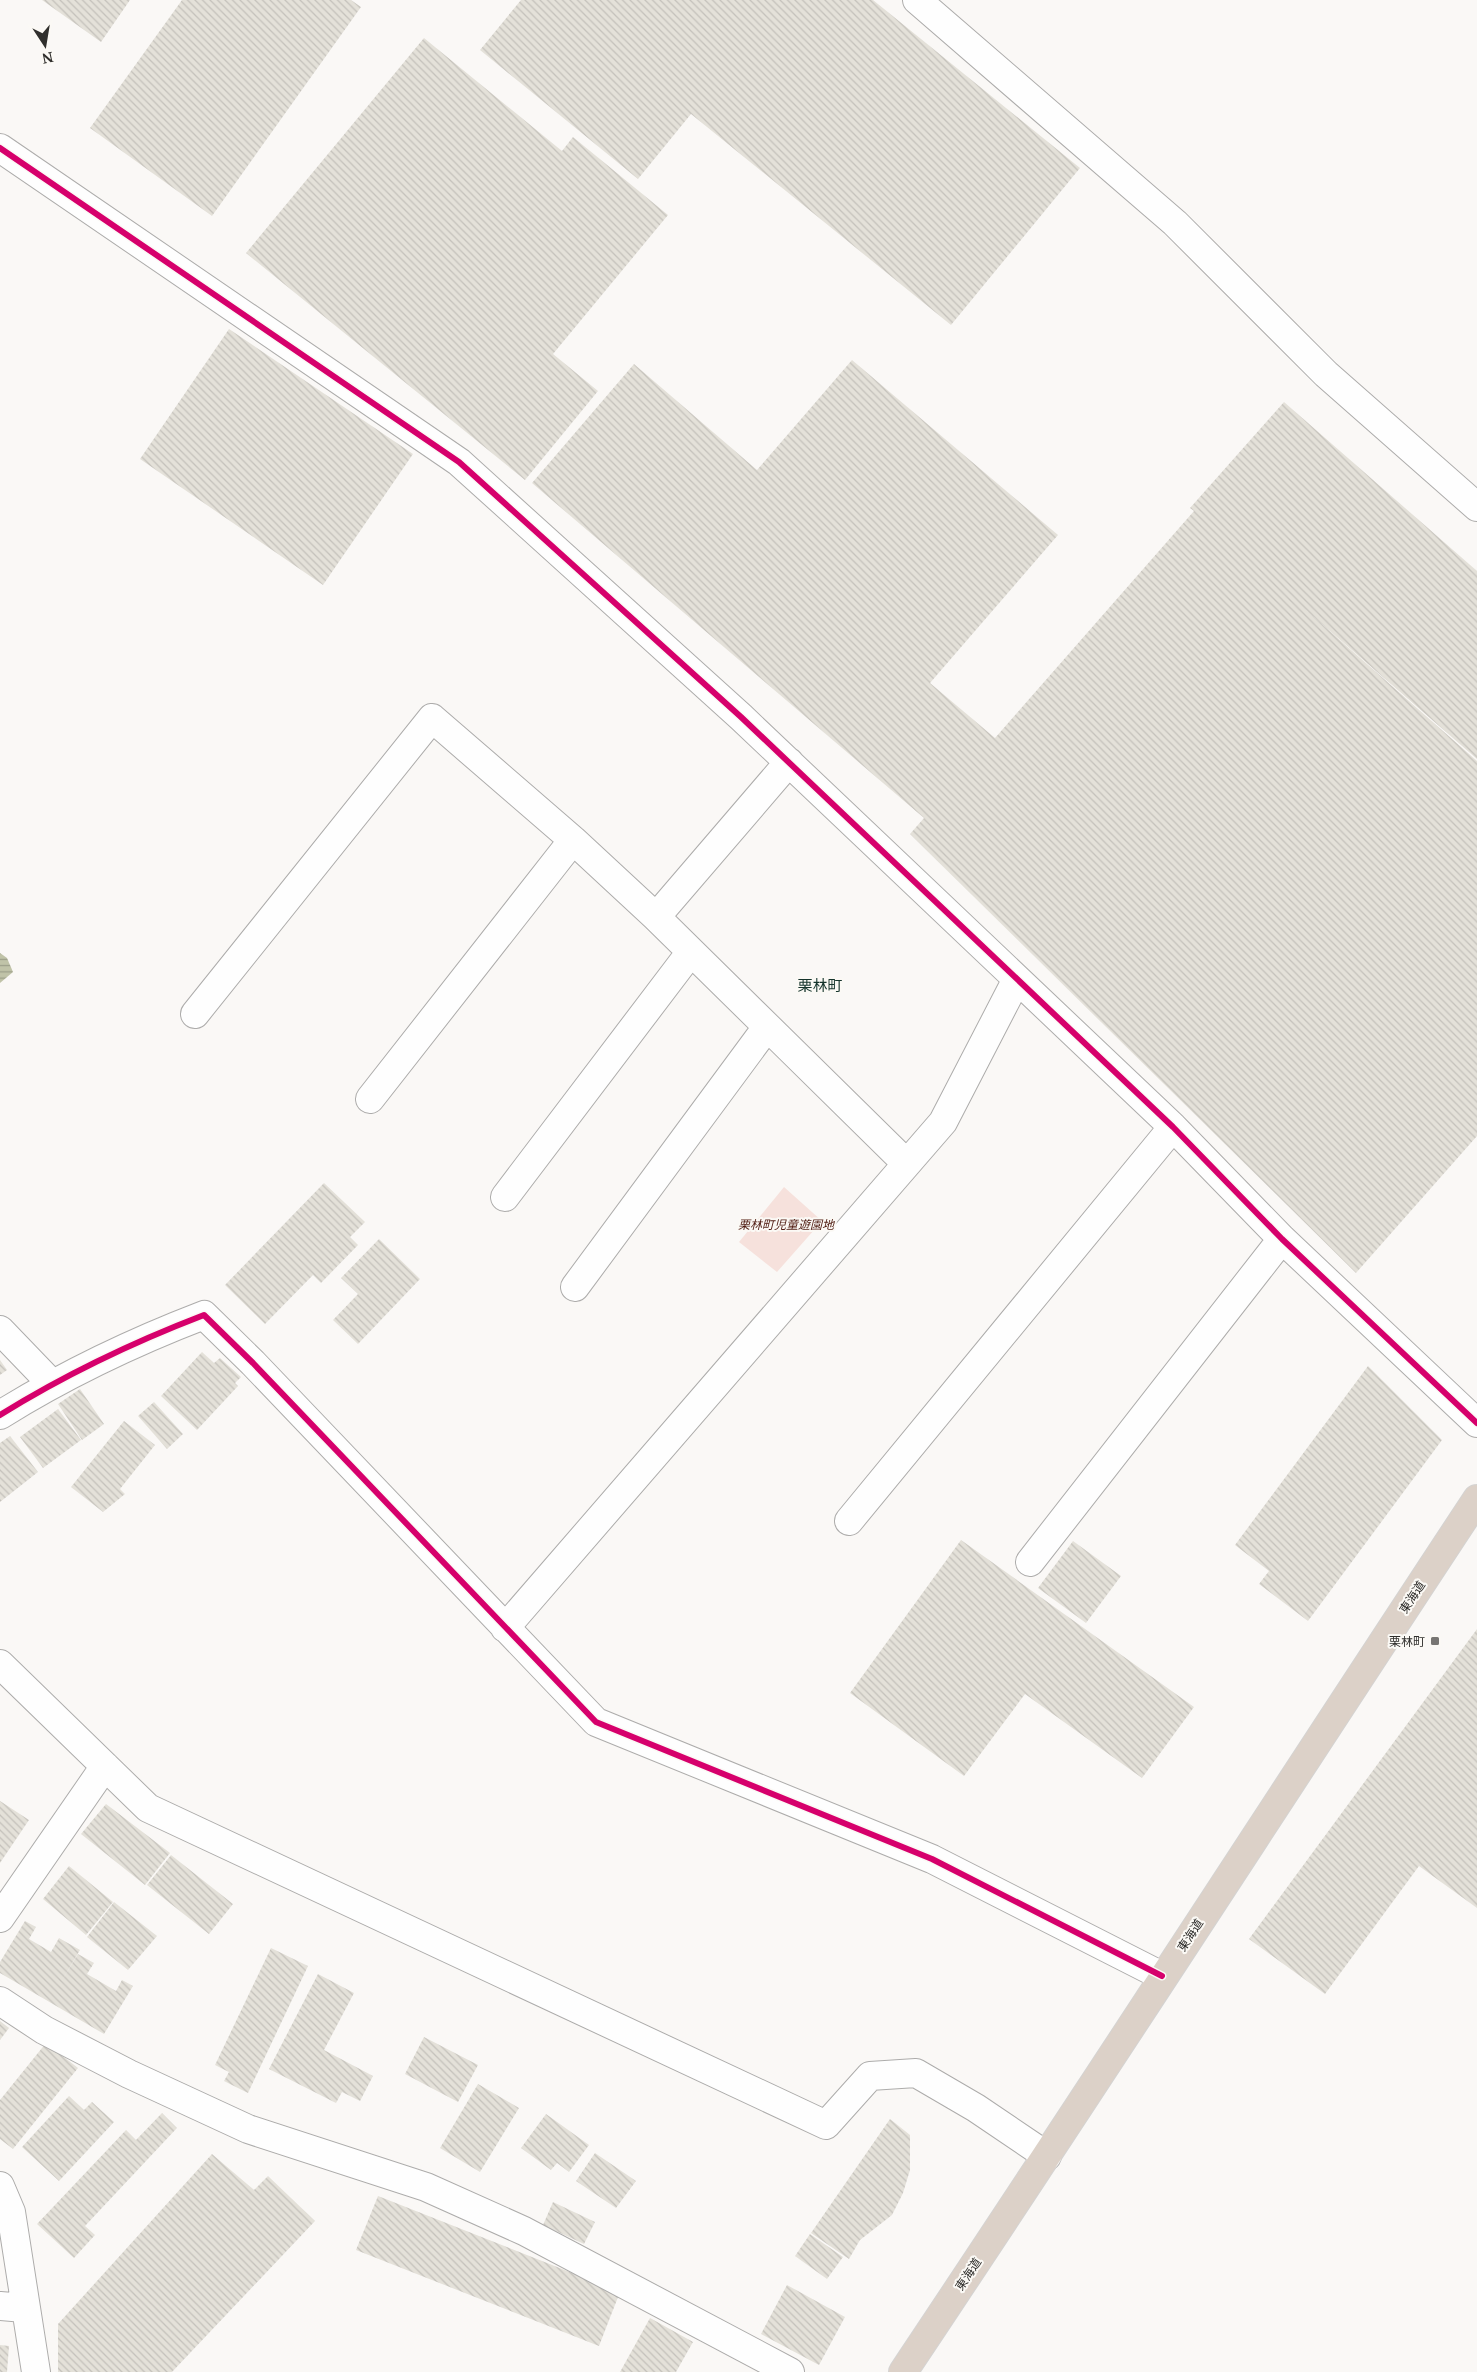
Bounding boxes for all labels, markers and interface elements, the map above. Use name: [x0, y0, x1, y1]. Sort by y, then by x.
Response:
north arrow: [20, 20, 70, 70]
text: N: [40, 48, 55, 69]
district label: 栗林町: [797, 975, 843, 995]
park label: 栗林町児童遊園地: [738, 1216, 836, 1233]
street label: 東海道: [1395, 1577, 1429, 1617]
place label: 栗林町: [1389, 1633, 1425, 1650]
marker: 栗林町: [1429, 1635, 1441, 1647]
street label: 東海道: [1173, 1915, 1207, 1955]
street label: 東海道: [951, 2254, 985, 2294]

